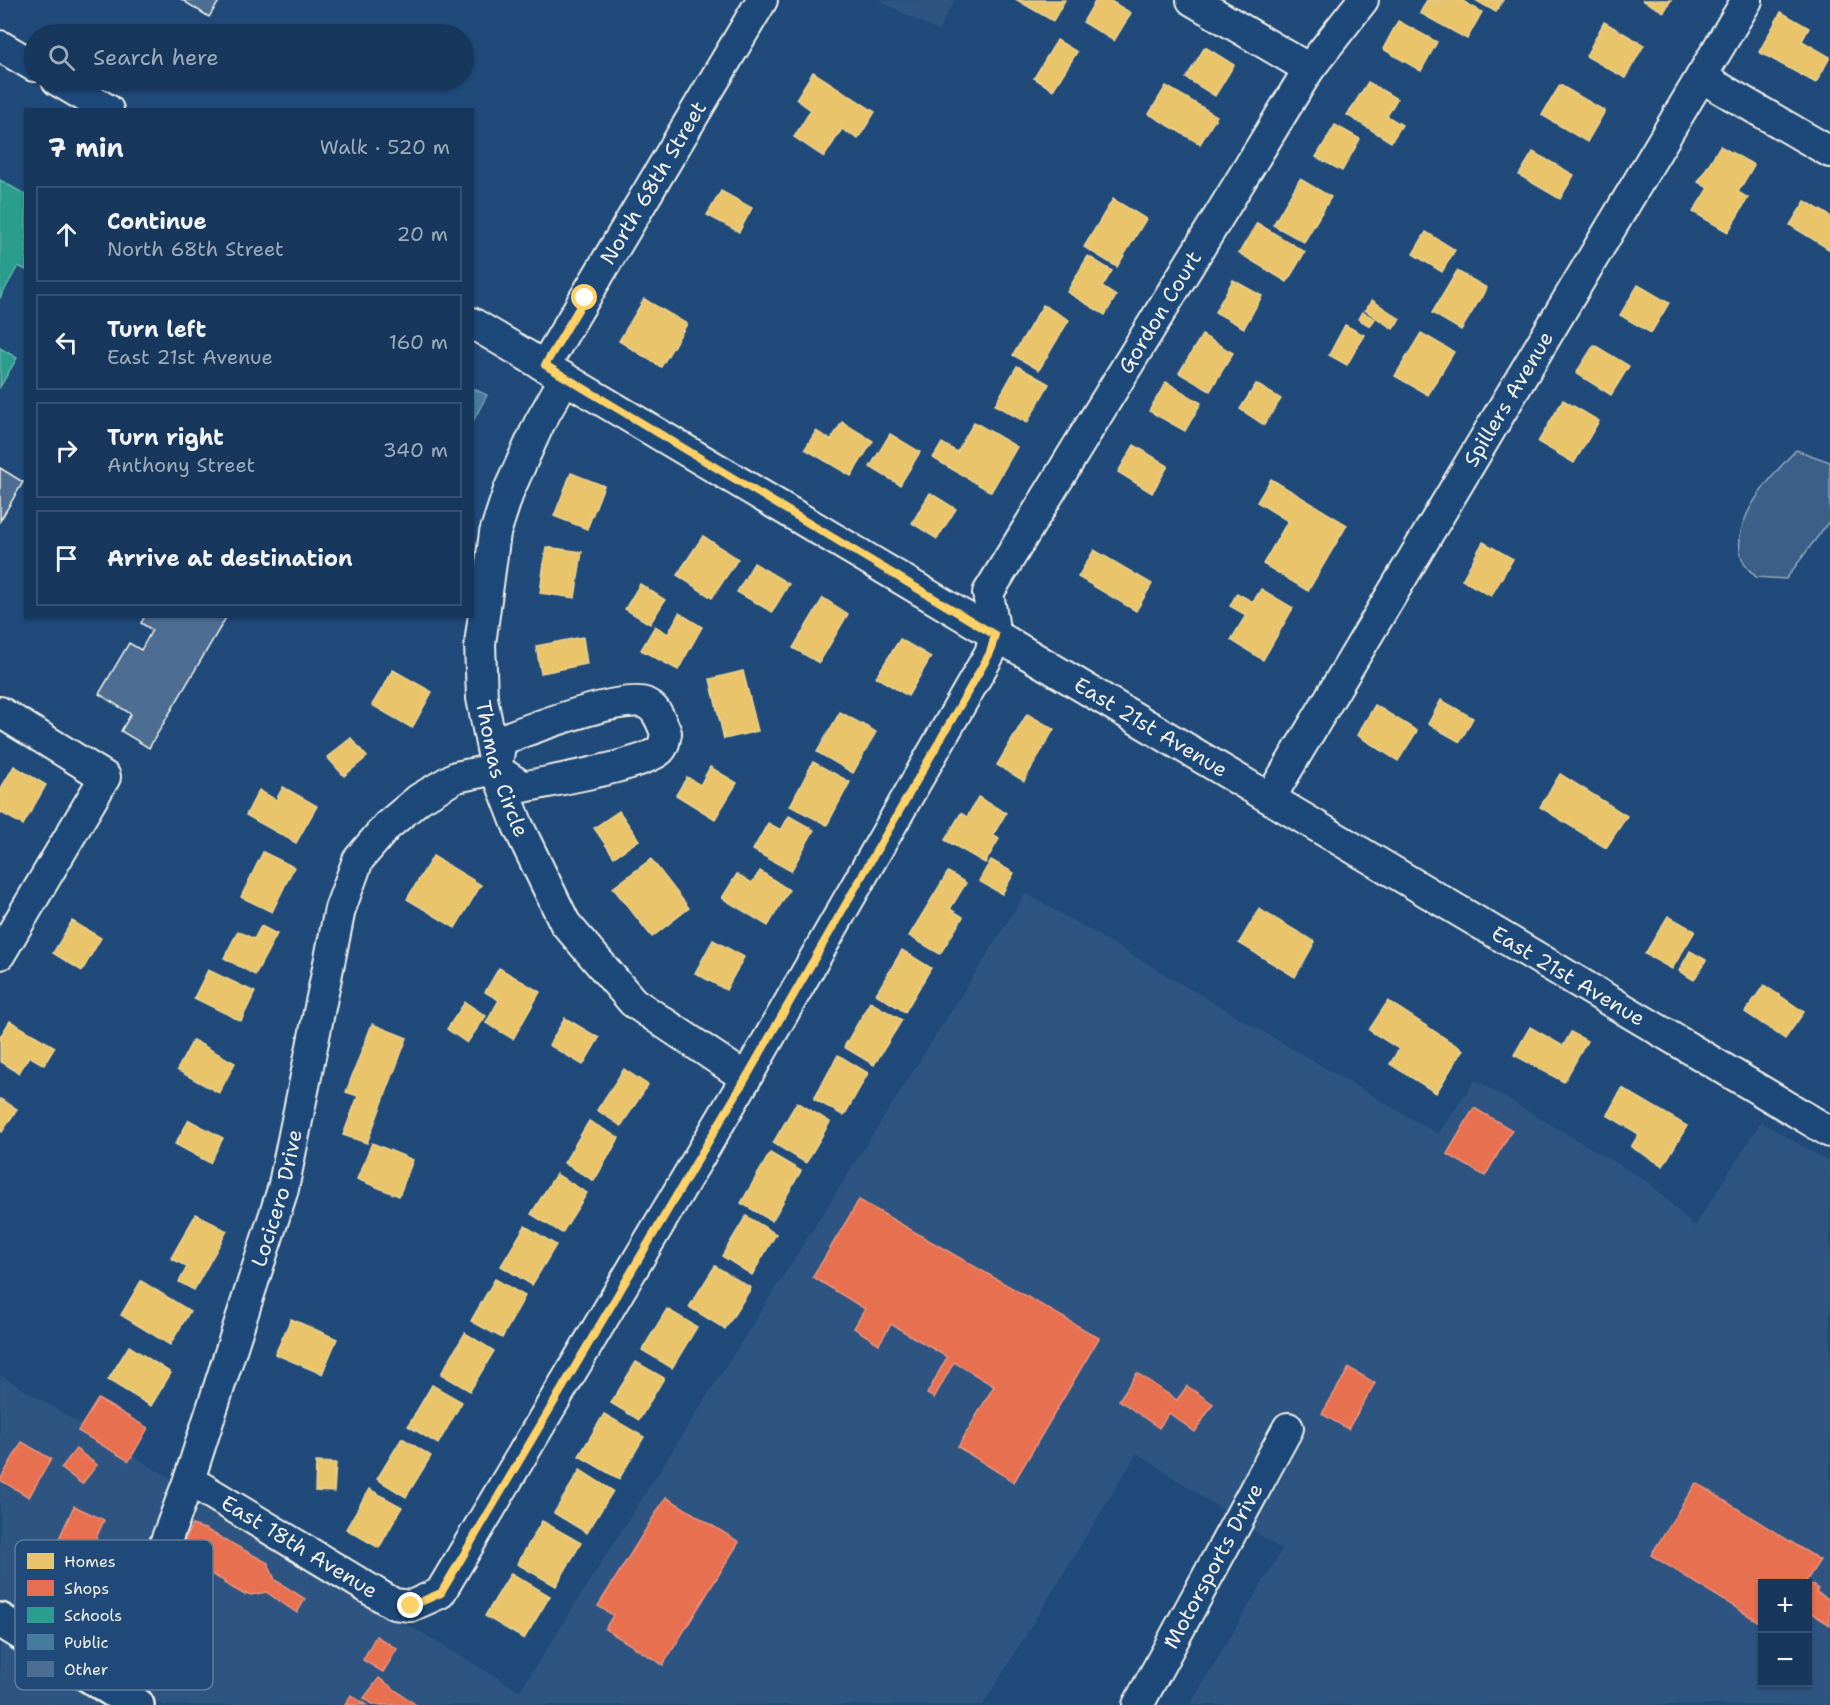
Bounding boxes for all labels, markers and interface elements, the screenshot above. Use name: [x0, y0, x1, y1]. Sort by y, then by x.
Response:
search box: [24, 24, 474, 90]
icon: search: [45, 41, 78, 74]
text: Search here: [93, 43, 219, 72]
street label: North 68th Street: [594, 96, 713, 270]
text: 7 min: [48, 130, 124, 165]
text: Walk · 520 m: [320, 134, 450, 160]
text: Continue: [107, 207, 207, 236]
icon: ahead: [50, 218, 83, 251]
text: 20 m: [397, 221, 448, 247]
text: North 68th Street: [107, 236, 284, 262]
street label: Gordon Court: [1112, 246, 1208, 379]
route start: [571, 284, 597, 310]
text: Turn left: [107, 315, 206, 344]
icon: left: [50, 326, 83, 359]
street label: Spillers Avenue: [1457, 326, 1560, 472]
text: 160 m: [389, 329, 448, 355]
text: East 21st Avenue: [107, 344, 273, 370]
text: Turn right: [107, 423, 224, 452]
icon: right: [50, 434, 83, 467]
text: 340 m: [383, 437, 448, 463]
text: Anthony Street: [107, 452, 255, 478]
icon: arrive: [50, 542, 83, 575]
text: Arrive at destination: [107, 544, 353, 573]
street label: East 21st Avenue: [1069, 671, 1233, 784]
street label: Thomas Circle: [469, 698, 535, 842]
street label: East 21st Avenue: [1486, 919, 1650, 1033]
street label: Locicero Drive: [245, 1127, 309, 1270]
street label: Motorsports Drive: [1157, 1478, 1270, 1654]
street label: East 18th Avenue: [216, 1489, 383, 1605]
legend: [15, 1540, 213, 1690]
text: Homes: [64, 1551, 116, 1572]
text: Shops: [64, 1578, 109, 1599]
map controls: [1758, 1579, 1812, 1687]
button: +: [1758, 1579, 1812, 1633]
route end: [397, 1592, 423, 1618]
text: Schools: [64, 1605, 122, 1626]
text: Public: [64, 1632, 109, 1653]
button: −: [1758, 1633, 1812, 1687]
text: Other: [64, 1659, 108, 1680]

